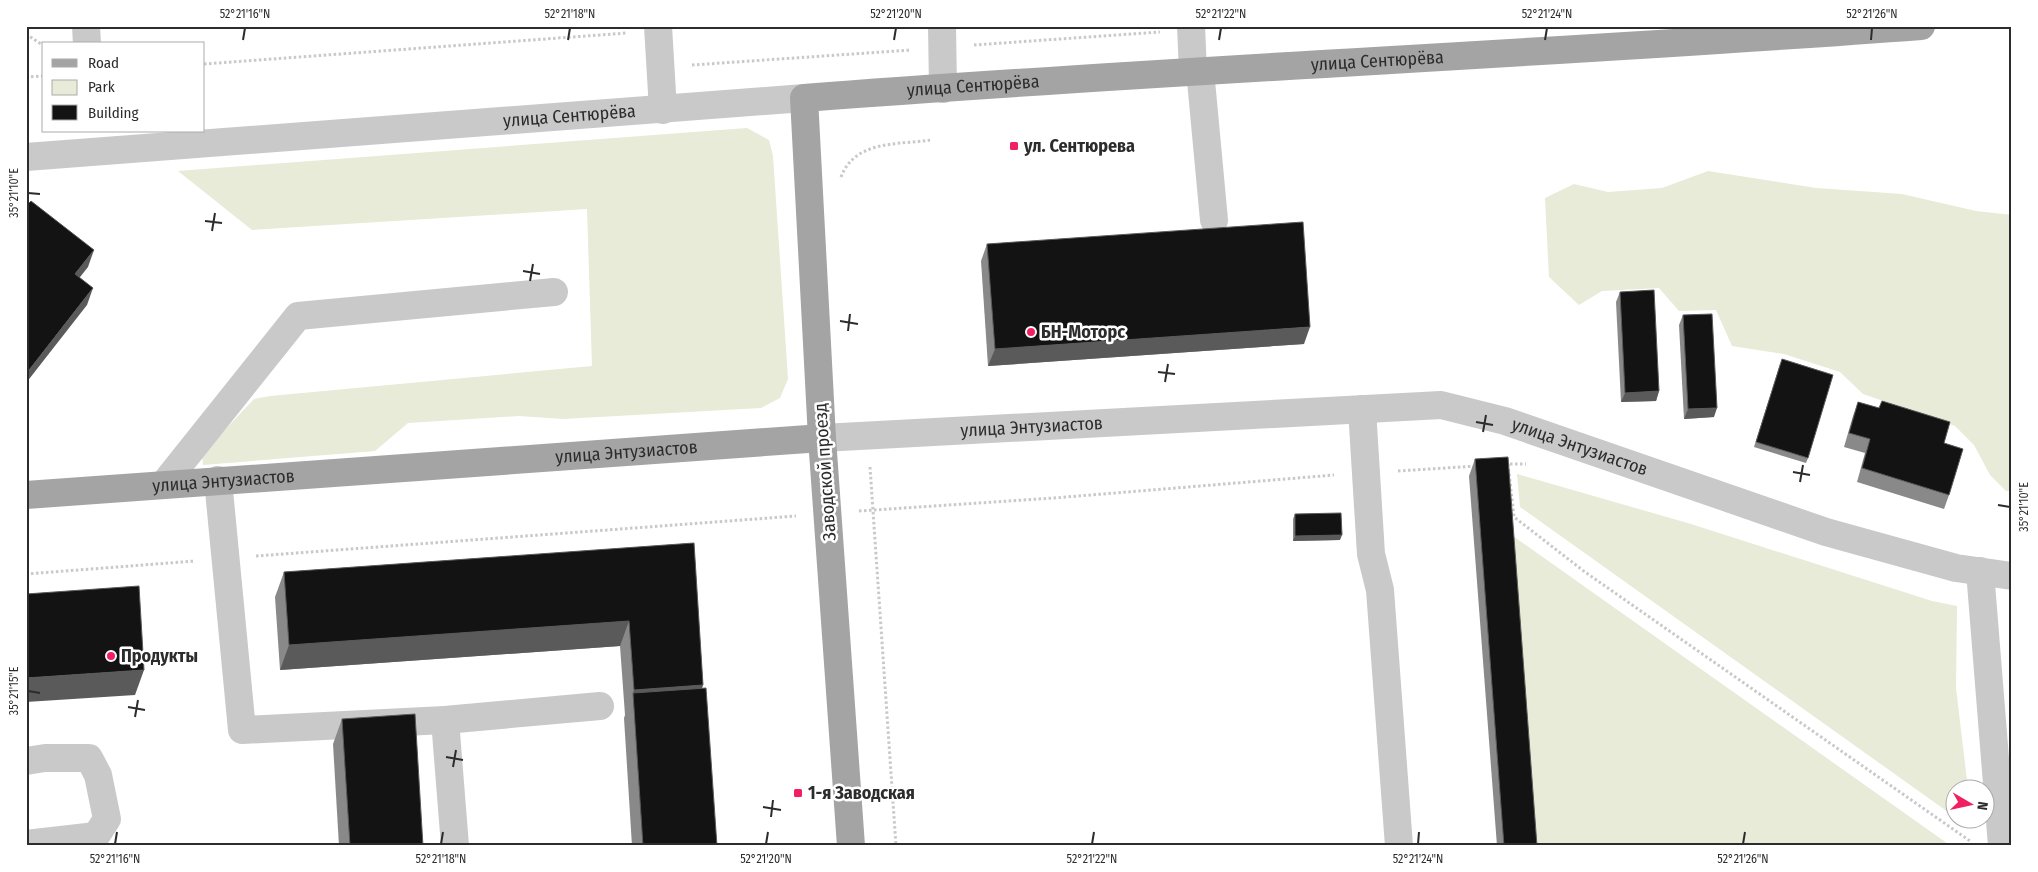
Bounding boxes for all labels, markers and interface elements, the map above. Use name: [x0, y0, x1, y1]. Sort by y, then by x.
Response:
text: 52°21'16"N: [220, 7, 270, 21]
text: 52°21'18"N: [545, 7, 595, 21]
text: 52°21'20"N: [870, 7, 922, 21]
text: 52°21'22"N: [1196, 7, 1246, 21]
text: 52°21'24"N: [1522, 7, 1572, 21]
text: 52°21'26"N: [1846, 7, 1898, 21]
legend: [42, 42, 205, 132]
street label: улица Сентюрёва: [1310, 46, 1444, 76]
text: Road: [88, 54, 119, 72]
street label: улица Сентюрёва: [906, 70, 1040, 101]
text: Park: [88, 78, 115, 96]
street label: улица Сентюрёва: [502, 100, 637, 132]
text: Building: [88, 104, 139, 122]
place label: ул. Сентюрева: [1023, 135, 1135, 157]
marker: ул. Сентюрева: [1008, 140, 1020, 152]
text: 35°21'10"E: [7, 168, 21, 218]
place label: БН-Моторс: [1041, 321, 1125, 343]
marker: БН-Моторс: [1025, 326, 1037, 338]
street label: Заводской проезд: [809, 402, 841, 542]
street label: улица Энтузиастов: [960, 412, 1103, 442]
street label: улица Энтузиастов: [1509, 413, 1651, 481]
street label: улица Энтузиастов: [555, 436, 698, 468]
street label: улица Энтузиастов: [152, 465, 295, 497]
text: 35°21'10"E: [2017, 482, 2031, 532]
place label: Продукты: [121, 645, 198, 667]
marker: Продукты: [105, 650, 117, 662]
text: 35°21'15"E: [7, 666, 21, 715]
north arrow: [1946, 780, 1996, 830]
place label: 1-я Заводская: [808, 782, 915, 804]
marker: 1-я Заводская: [792, 787, 804, 799]
text: N: [1973, 800, 1991, 811]
text: 52°21'16"N: [90, 852, 140, 866]
text: 52°21'18"N: [416, 852, 466, 866]
text: 52°21'20"N: [740, 852, 792, 866]
text: 52°21'22"N: [1067, 852, 1117, 866]
text: 52°21'24"N: [1393, 852, 1443, 866]
text: 52°21'26"N: [1717, 852, 1769, 866]

